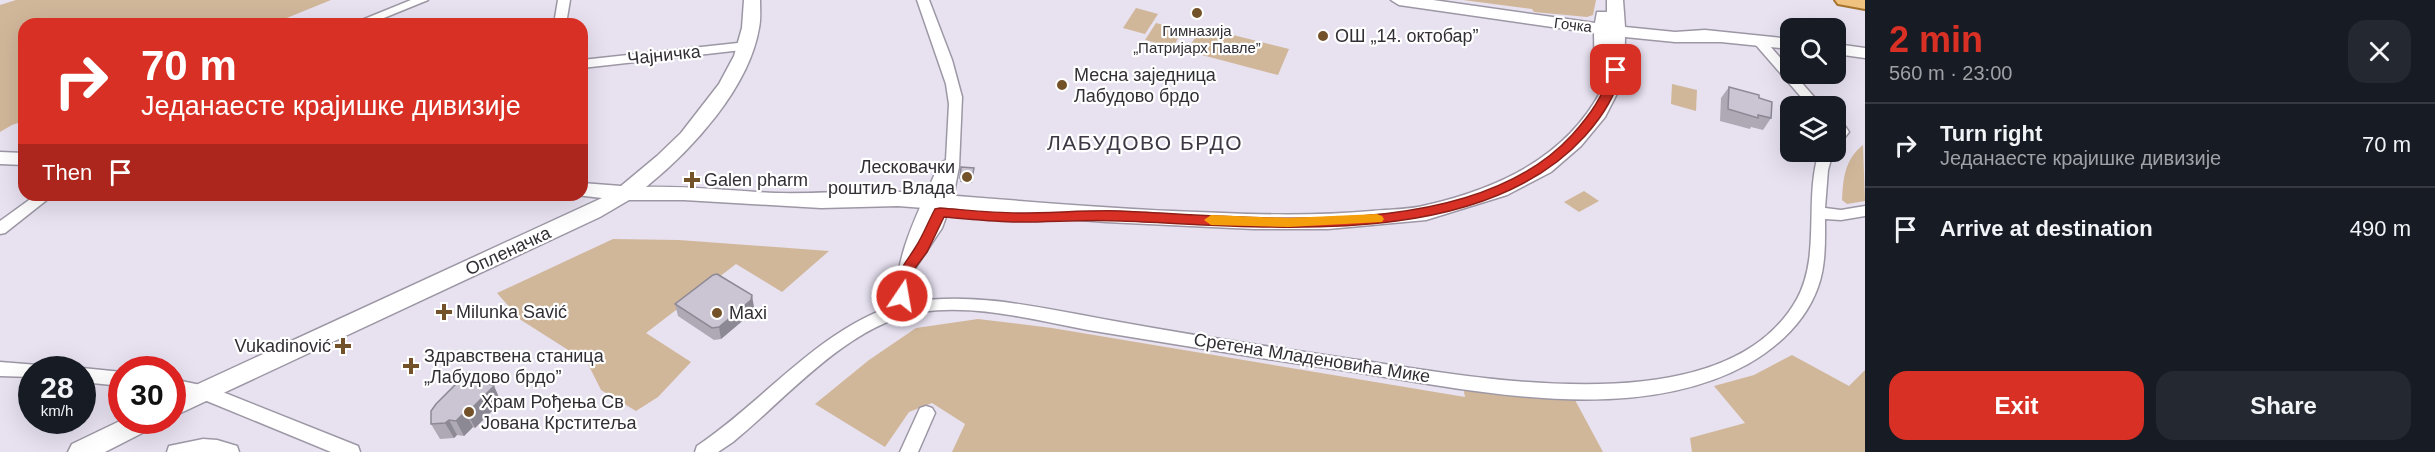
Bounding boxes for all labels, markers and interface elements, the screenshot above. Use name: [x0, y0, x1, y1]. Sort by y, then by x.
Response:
marker: Гимназија „Патријарх Павле”: [1190, 6, 1204, 20]
street label: Гочка: [1553, 14, 1594, 35]
map controls: [1780, 18, 1846, 162]
button: search: [1780, 18, 1846, 84]
text: 2 min: [1889, 19, 1983, 60]
button: close: [2348, 20, 2411, 83]
place label: Гимназија „Патријарх Павле”: [1133, 22, 1261, 56]
place label: ОШ „14. октобар”: [1335, 26, 1479, 46]
marker: ОШ „14. октобар”: [1316, 29, 1330, 43]
street label: Чајничка: [626, 41, 703, 69]
icon: right: [42, 42, 120, 120]
text: 70 m: [141, 42, 237, 89]
pin: [1590, 44, 1641, 95]
icon: arrive: [1599, 53, 1632, 86]
text: 560 m · 23:00: [1889, 62, 2012, 84]
place label: Месна заједница Лабудово брдо: [1074, 65, 1217, 106]
marker: Месна заједница Лабудово брдо: [1055, 78, 1069, 92]
text: Једанаесте крајишке дивизије: [141, 91, 521, 121]
button: layers: [1780, 96, 1846, 162]
text: Turn right: [1940, 121, 2042, 146]
icon: right: [1889, 129, 1922, 162]
district label: ЛАБУДОВО БРДО: [1047, 131, 1243, 154]
text: 70 m: [2362, 132, 2411, 157]
text: Једанаесте крајишке дивизије: [1940, 147, 2221, 169]
icon: arrive: [104, 156, 137, 189]
place label: Лесковачки роштиљ Влада: [828, 157, 956, 198]
text: Then: [42, 160, 92, 185]
place label: Galen pharm: [704, 170, 808, 190]
marker: Лесковачки роштиљ Влада: [960, 170, 974, 184]
marker: Galen pharm: [685, 173, 699, 187]
icon: arrive: [1889, 213, 1922, 246]
text: Arrive at destination: [1940, 216, 2153, 241]
text: 490 m: [2350, 216, 2411, 241]
street label: Опленачка: [462, 222, 555, 279]
position arrow: [870, 264, 934, 328]
place label: Milunka Savić: [456, 302, 567, 322]
place label: Maxi: [729, 303, 767, 323]
marker: Milunka Savić: [437, 305, 451, 319]
marker: Maxi: [710, 306, 724, 320]
street label: Сретена Младеновића Мике: [1192, 329, 1432, 387]
place label: Vukadinović: [235, 336, 331, 356]
marker: Vukadinović: [336, 339, 350, 353]
place label: Здравствена станица „Лабудово брдо”: [424, 346, 605, 387]
speed limit sign: 30: [108, 356, 186, 434]
marker: Здравствена станица „Лабудово брдо”: [402, 357, 420, 375]
text: 28: [40, 371, 74, 404]
button: Exit: [1889, 371, 2144, 440]
button: Share: [2156, 371, 2411, 440]
place label: Храм Рођења Св Јована Крститеља: [481, 392, 637, 433]
text: km/h: [41, 402, 73, 419]
marker: Храм Рођења Св Јована Крститеља: [462, 405, 476, 419]

